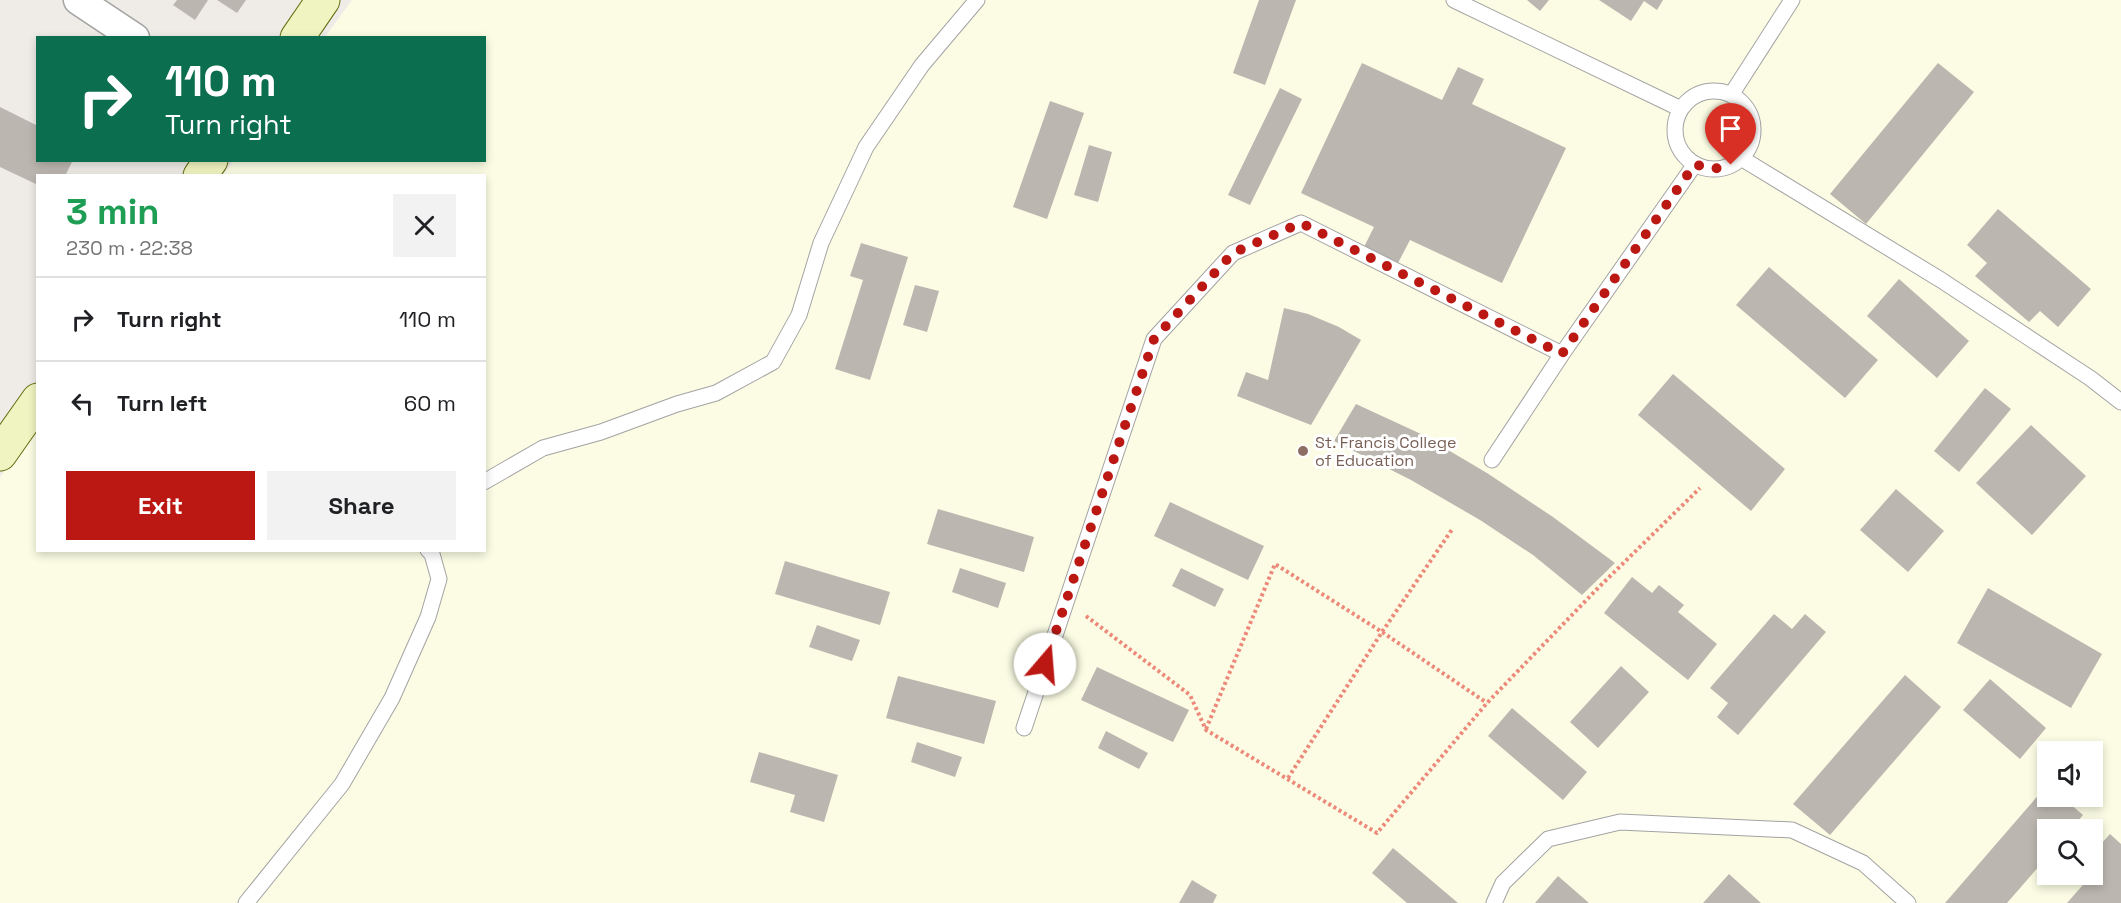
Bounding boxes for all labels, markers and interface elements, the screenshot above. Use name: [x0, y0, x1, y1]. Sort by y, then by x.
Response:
text: 110 m: [165, 55, 277, 108]
icon: right: [66, 60, 144, 138]
pin: [1705, 103, 1756, 165]
text: Turn right: [165, 107, 292, 142]
icon: arrive: [1714, 112, 1747, 145]
text: 3 min: [66, 189, 160, 235]
button: close: [393, 194, 456, 257]
text: 230 m · 22:38: [66, 235, 193, 261]
icon: right: [66, 303, 99, 336]
text: Turn right: [117, 305, 222, 333]
text: 110 m: [399, 305, 456, 333]
icon: left: [66, 387, 99, 420]
text: Turn left: [117, 389, 207, 417]
text: 60 m: [404, 389, 456, 417]
place label: St. Francis College of Education: [1315, 432, 1456, 471]
marker: St. Francis College of Education: [1296, 444, 1310, 458]
button: Exit: [66, 471, 255, 540]
button: Share: [267, 471, 456, 540]
position arrow: [1013, 632, 1077, 696]
map controls: [2037, 741, 2103, 885]
button: sound: [2037, 741, 2103, 807]
button: search: [2037, 819, 2103, 885]

